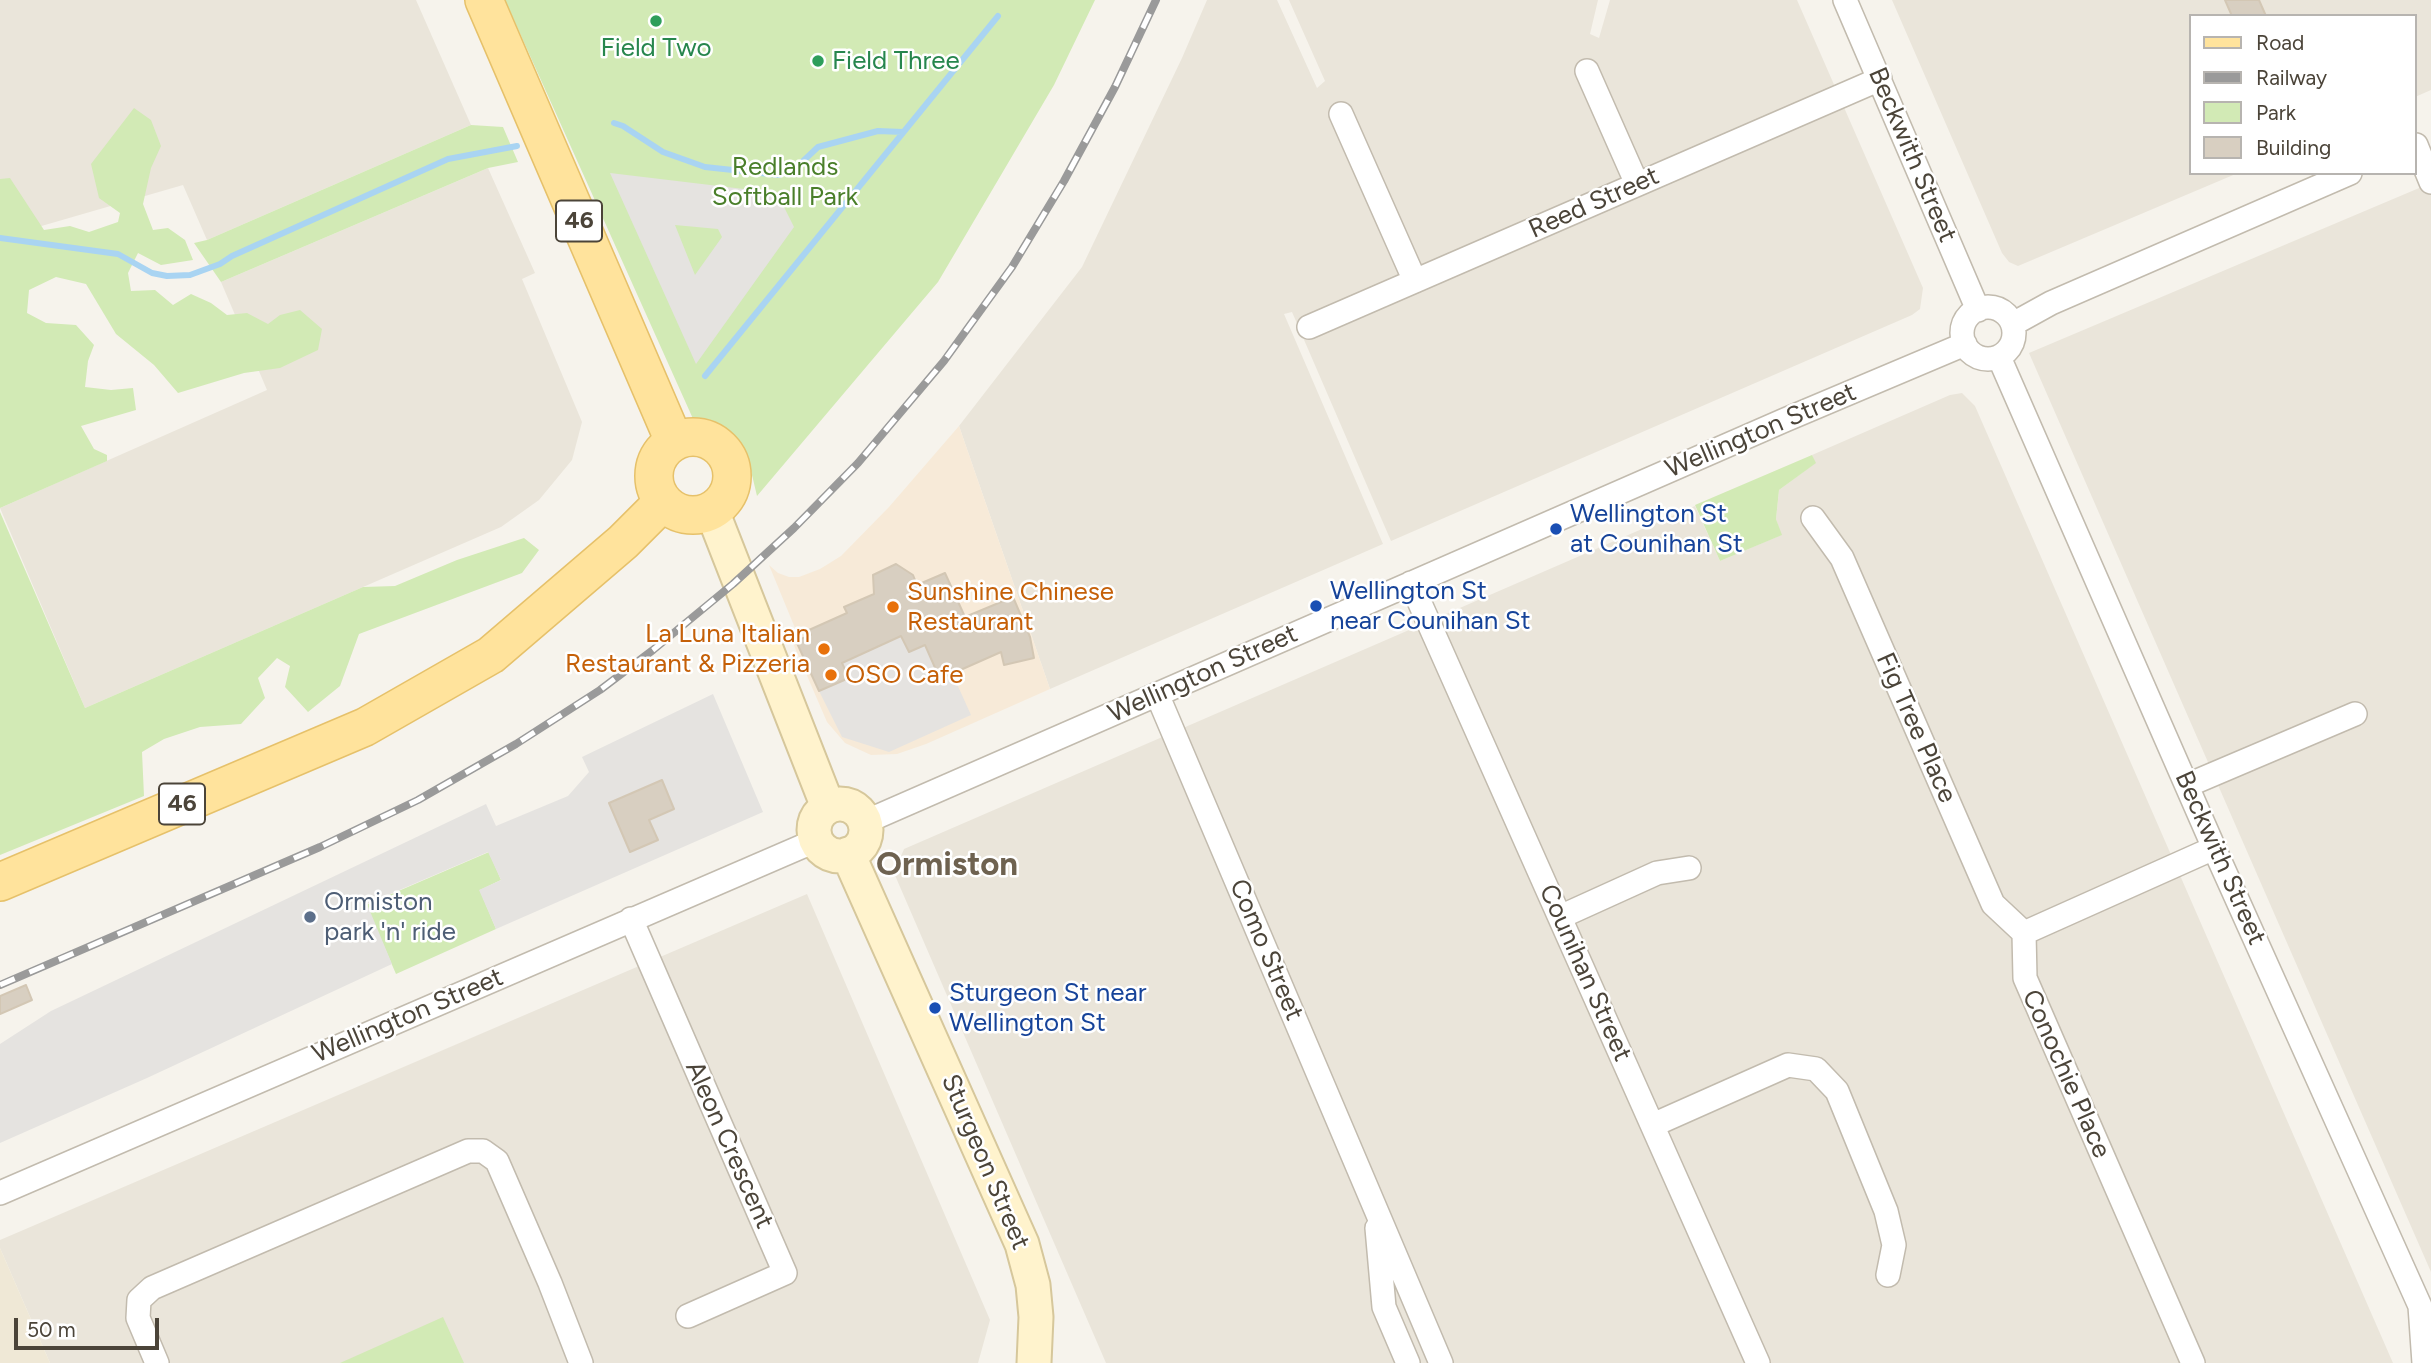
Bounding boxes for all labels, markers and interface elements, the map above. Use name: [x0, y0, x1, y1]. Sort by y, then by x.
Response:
marker: Field Two: [648, 13, 664, 29]
legend: [2190, 14, 2417, 175]
text: Road: [2256, 30, 2304, 55]
place label: Field Two: [601, 32, 711, 64]
place label: Field Three: [832, 45, 960, 77]
marker: Field Three: [810, 53, 826, 69]
street label: Beckwith Street: [1861, 63, 1963, 247]
text: Railway: [2256, 65, 2327, 90]
text: Park: [2256, 100, 2296, 125]
text: Building: [2256, 135, 2331, 160]
park label: Redlands Softball Park: [712, 151, 858, 212]
street label: Reed Street: [1524, 160, 1664, 246]
road number: 46: [556, 201, 602, 242]
street label: Wellington Street: [1661, 377, 1861, 485]
place label: Wellington St at Counihan St: [1570, 498, 1743, 560]
marker: Wellington St at Counihan St: [1548, 521, 1564, 537]
place label: Wellington St near Counihan St: [1330, 575, 1531, 636]
place label: Sunshine Chinese Restaurant: [907, 576, 1114, 638]
marker: Wellington St near Counihan St: [1308, 598, 1324, 614]
marker: Sunshine Chinese Restaurant: [885, 599, 901, 615]
place label: La Luna Italian Restaurant & Pizzeria: [565, 618, 810, 680]
street label: Wellington Street: [1104, 618, 1302, 730]
marker: La Luna Italian Restaurant & Pizzeria: [816, 641, 832, 657]
street label: Fig Tree Place: [1869, 648, 1963, 808]
place label: OSO Cafe: [845, 659, 963, 691]
marker: OSO Cafe: [823, 667, 839, 683]
street label: Beckwith Street: [2168, 766, 2272, 950]
road number: 46: [159, 784, 205, 824]
district label: Ormiston: [876, 845, 1018, 885]
street label: Como Street: [1222, 875, 1310, 1025]
street label: Counihan Street: [1532, 880, 1638, 1066]
place label: Ormiston park 'n' ride: [324, 886, 456, 948]
marker: Ormiston park 'n' ride: [302, 909, 318, 925]
street label: Wellington Street: [308, 962, 508, 1070]
place label: Sturgeon St near Wellington St: [949, 977, 1147, 1038]
street label: Conochie Place: [2015, 985, 2117, 1163]
marker: Sturgeon St near Wellington St: [927, 1000, 943, 1016]
street label: Aleon Crescent: [678, 1056, 780, 1234]
street label: Sturgeon Street: [934, 1070, 1036, 1254]
scale bar: [18, 1304, 163, 1348]
text: 50 m: [27, 1317, 76, 1342]

